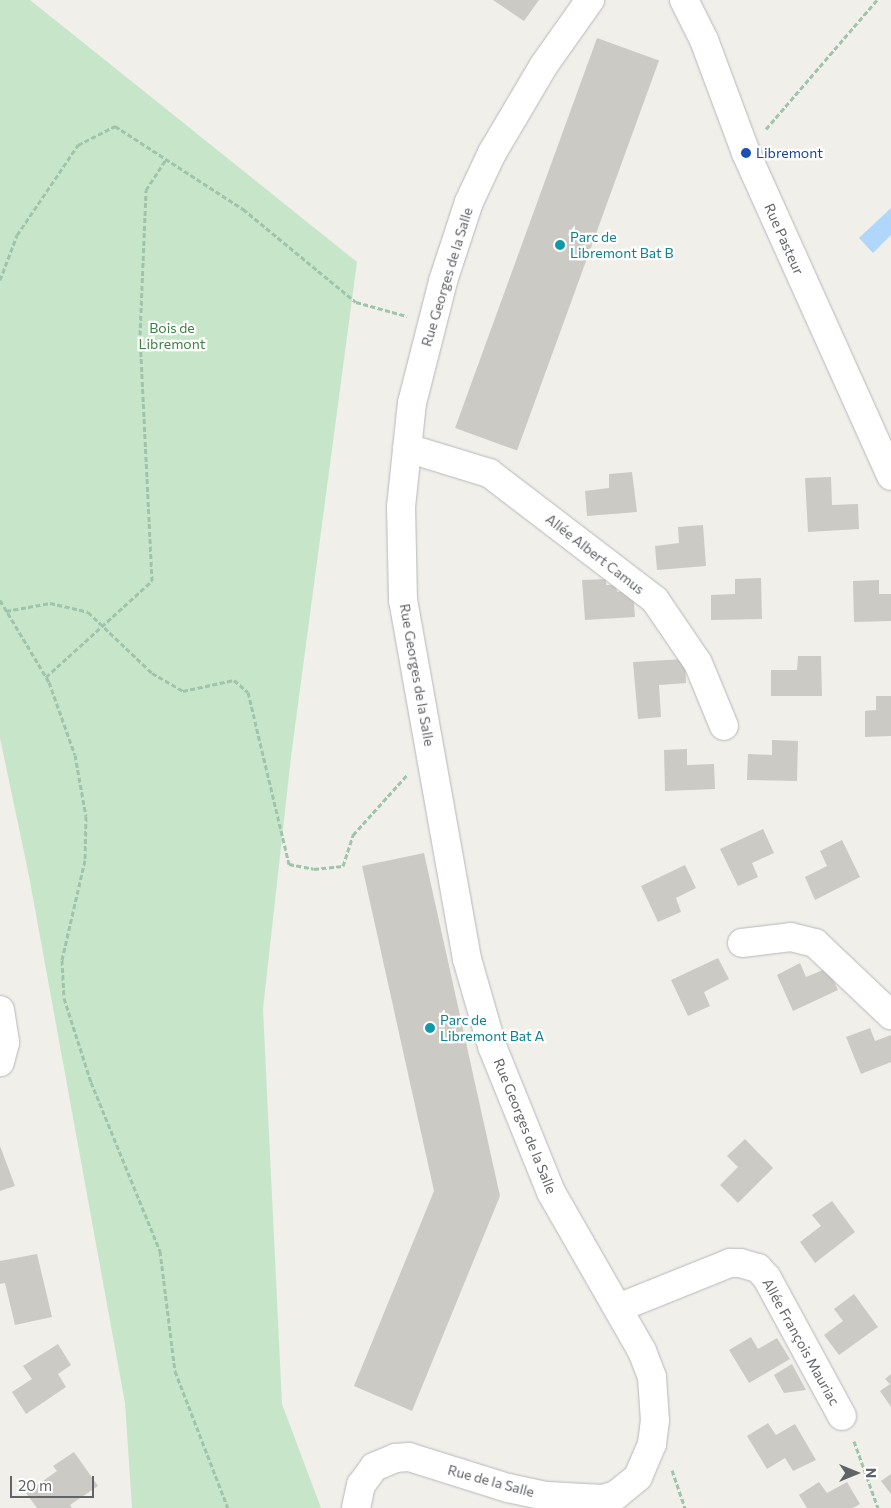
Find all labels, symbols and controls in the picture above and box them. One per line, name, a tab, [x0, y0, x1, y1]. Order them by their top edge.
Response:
place label: Libremont	[756, 145, 823, 161]
marker: Libremont	[740, 147, 752, 159]
street label: Rue Pasteur	[761, 201, 807, 277]
street label: Rue Georges de la Salle	[418, 205, 476, 349]
place label: Parc de Libremont Bat B	[570, 229, 673, 262]
marker: Parc de Libremont Bat B	[554, 239, 566, 251]
park label: Bois de Libremont	[139, 320, 205, 352]
street label: Allée Albert Camus	[542, 510, 648, 598]
street label: Rue Georges de la Salle	[396, 602, 438, 748]
place label: Parc de Libremont Bat A	[440, 1012, 544, 1044]
marker: Parc de Libremont Bat A	[424, 1022, 436, 1034]
street label: Rue Georges de la Salle	[490, 1056, 560, 1196]
street label: Allée François Mauriac	[759, 1276, 843, 1408]
north arrow	[831, 1448, 881, 1498]
street label: Rue de la Salle	[446, 1461, 536, 1501]
scale bar	[12, 1466, 96, 1498]
text: N	[863, 1468, 880, 1478]
text: 20 m	[18, 1476, 52, 1494]

